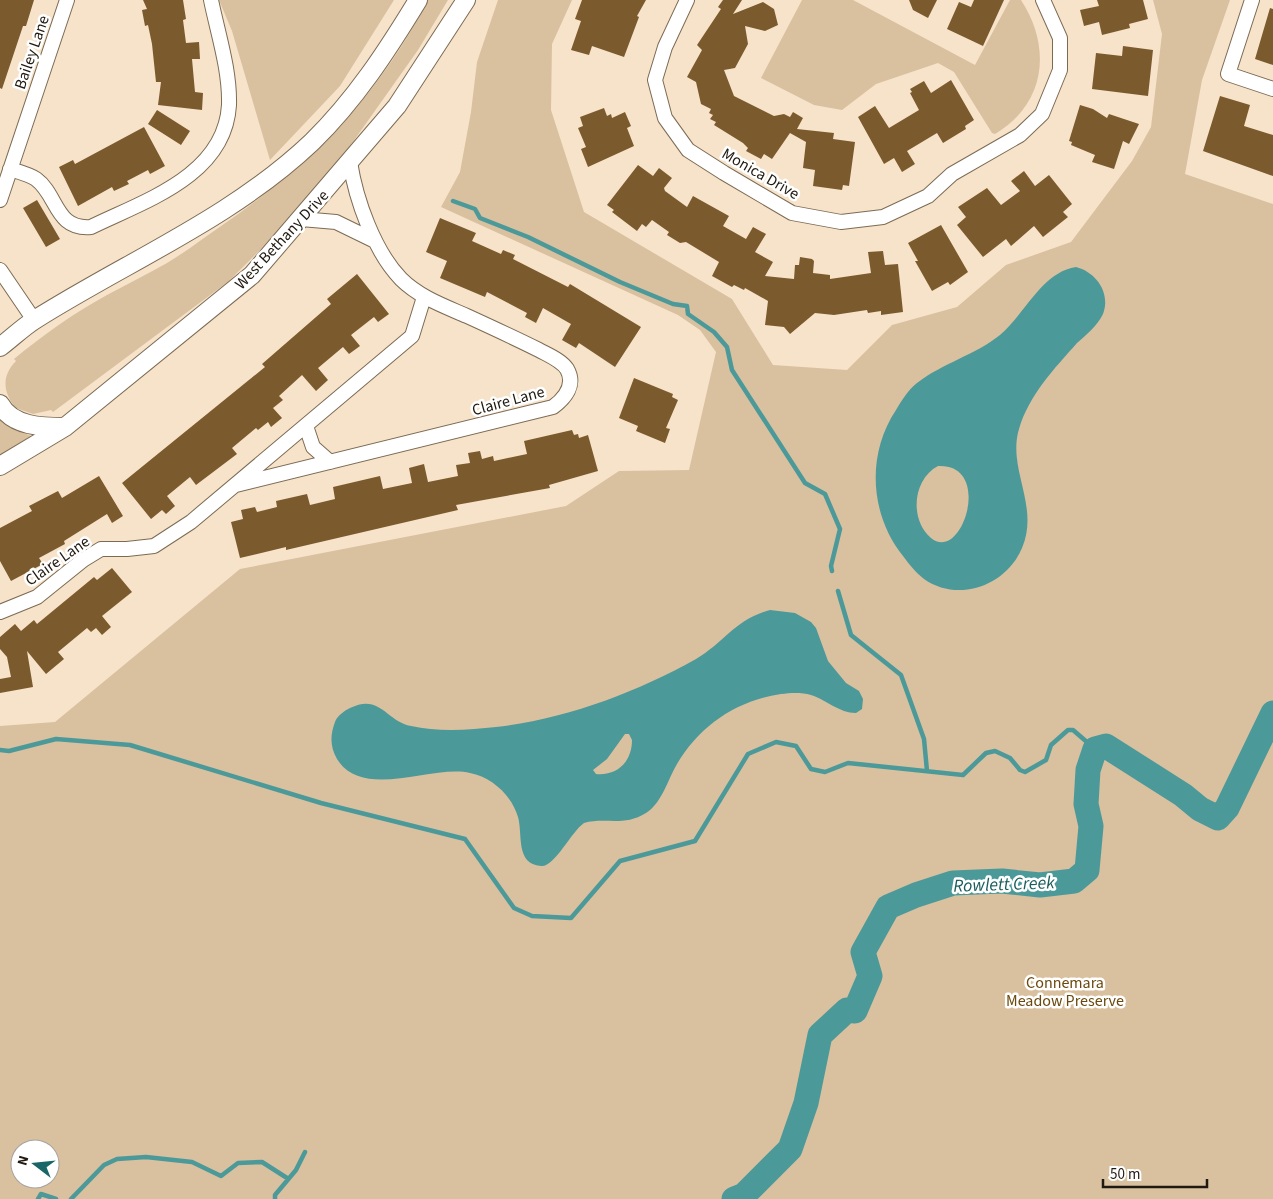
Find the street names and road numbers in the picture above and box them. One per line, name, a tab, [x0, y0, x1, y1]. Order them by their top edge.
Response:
street label: Bailey Lane	[9, 12, 55, 92]
street label: Monica Drive	[718, 143, 803, 205]
street label: West Bethany Drive	[230, 185, 334, 294]
street label: Claire Lane	[470, 381, 547, 421]
street label: Claire Lane	[21, 530, 94, 591]

